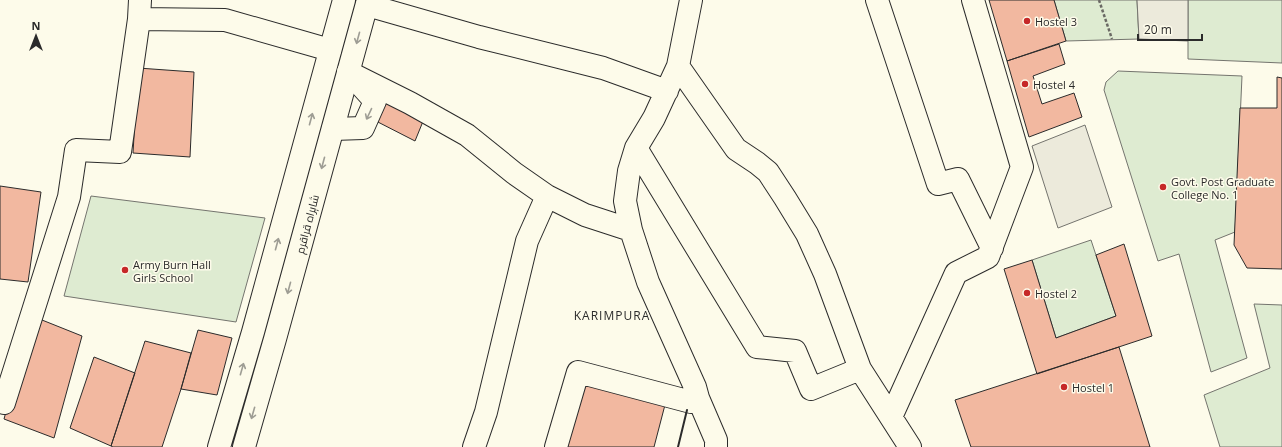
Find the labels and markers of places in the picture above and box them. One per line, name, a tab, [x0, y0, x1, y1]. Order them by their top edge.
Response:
place label: Hostel 3	[1035, 14, 1077, 29]
marker: Hostel 3	[1022, 16, 1032, 26]
place label: Hostel 4	[1033, 77, 1076, 92]
marker: Hostel 4	[1020, 79, 1030, 89]
place label: Govt. Post Graduate College No. 1	[1171, 174, 1274, 202]
marker: Govt. Post Graduate College No. 1	[1158, 182, 1168, 192]
place label: Army Burn Hall Girls School	[133, 257, 211, 285]
marker: Army Burn Hall Girls School	[120, 265, 130, 275]
place label: Hostel 2	[1035, 286, 1077, 301]
marker: Hostel 2	[1022, 288, 1032, 298]
place label: Hostel 1	[1072, 380, 1114, 395]
marker: Hostel 1	[1059, 382, 1069, 392]

